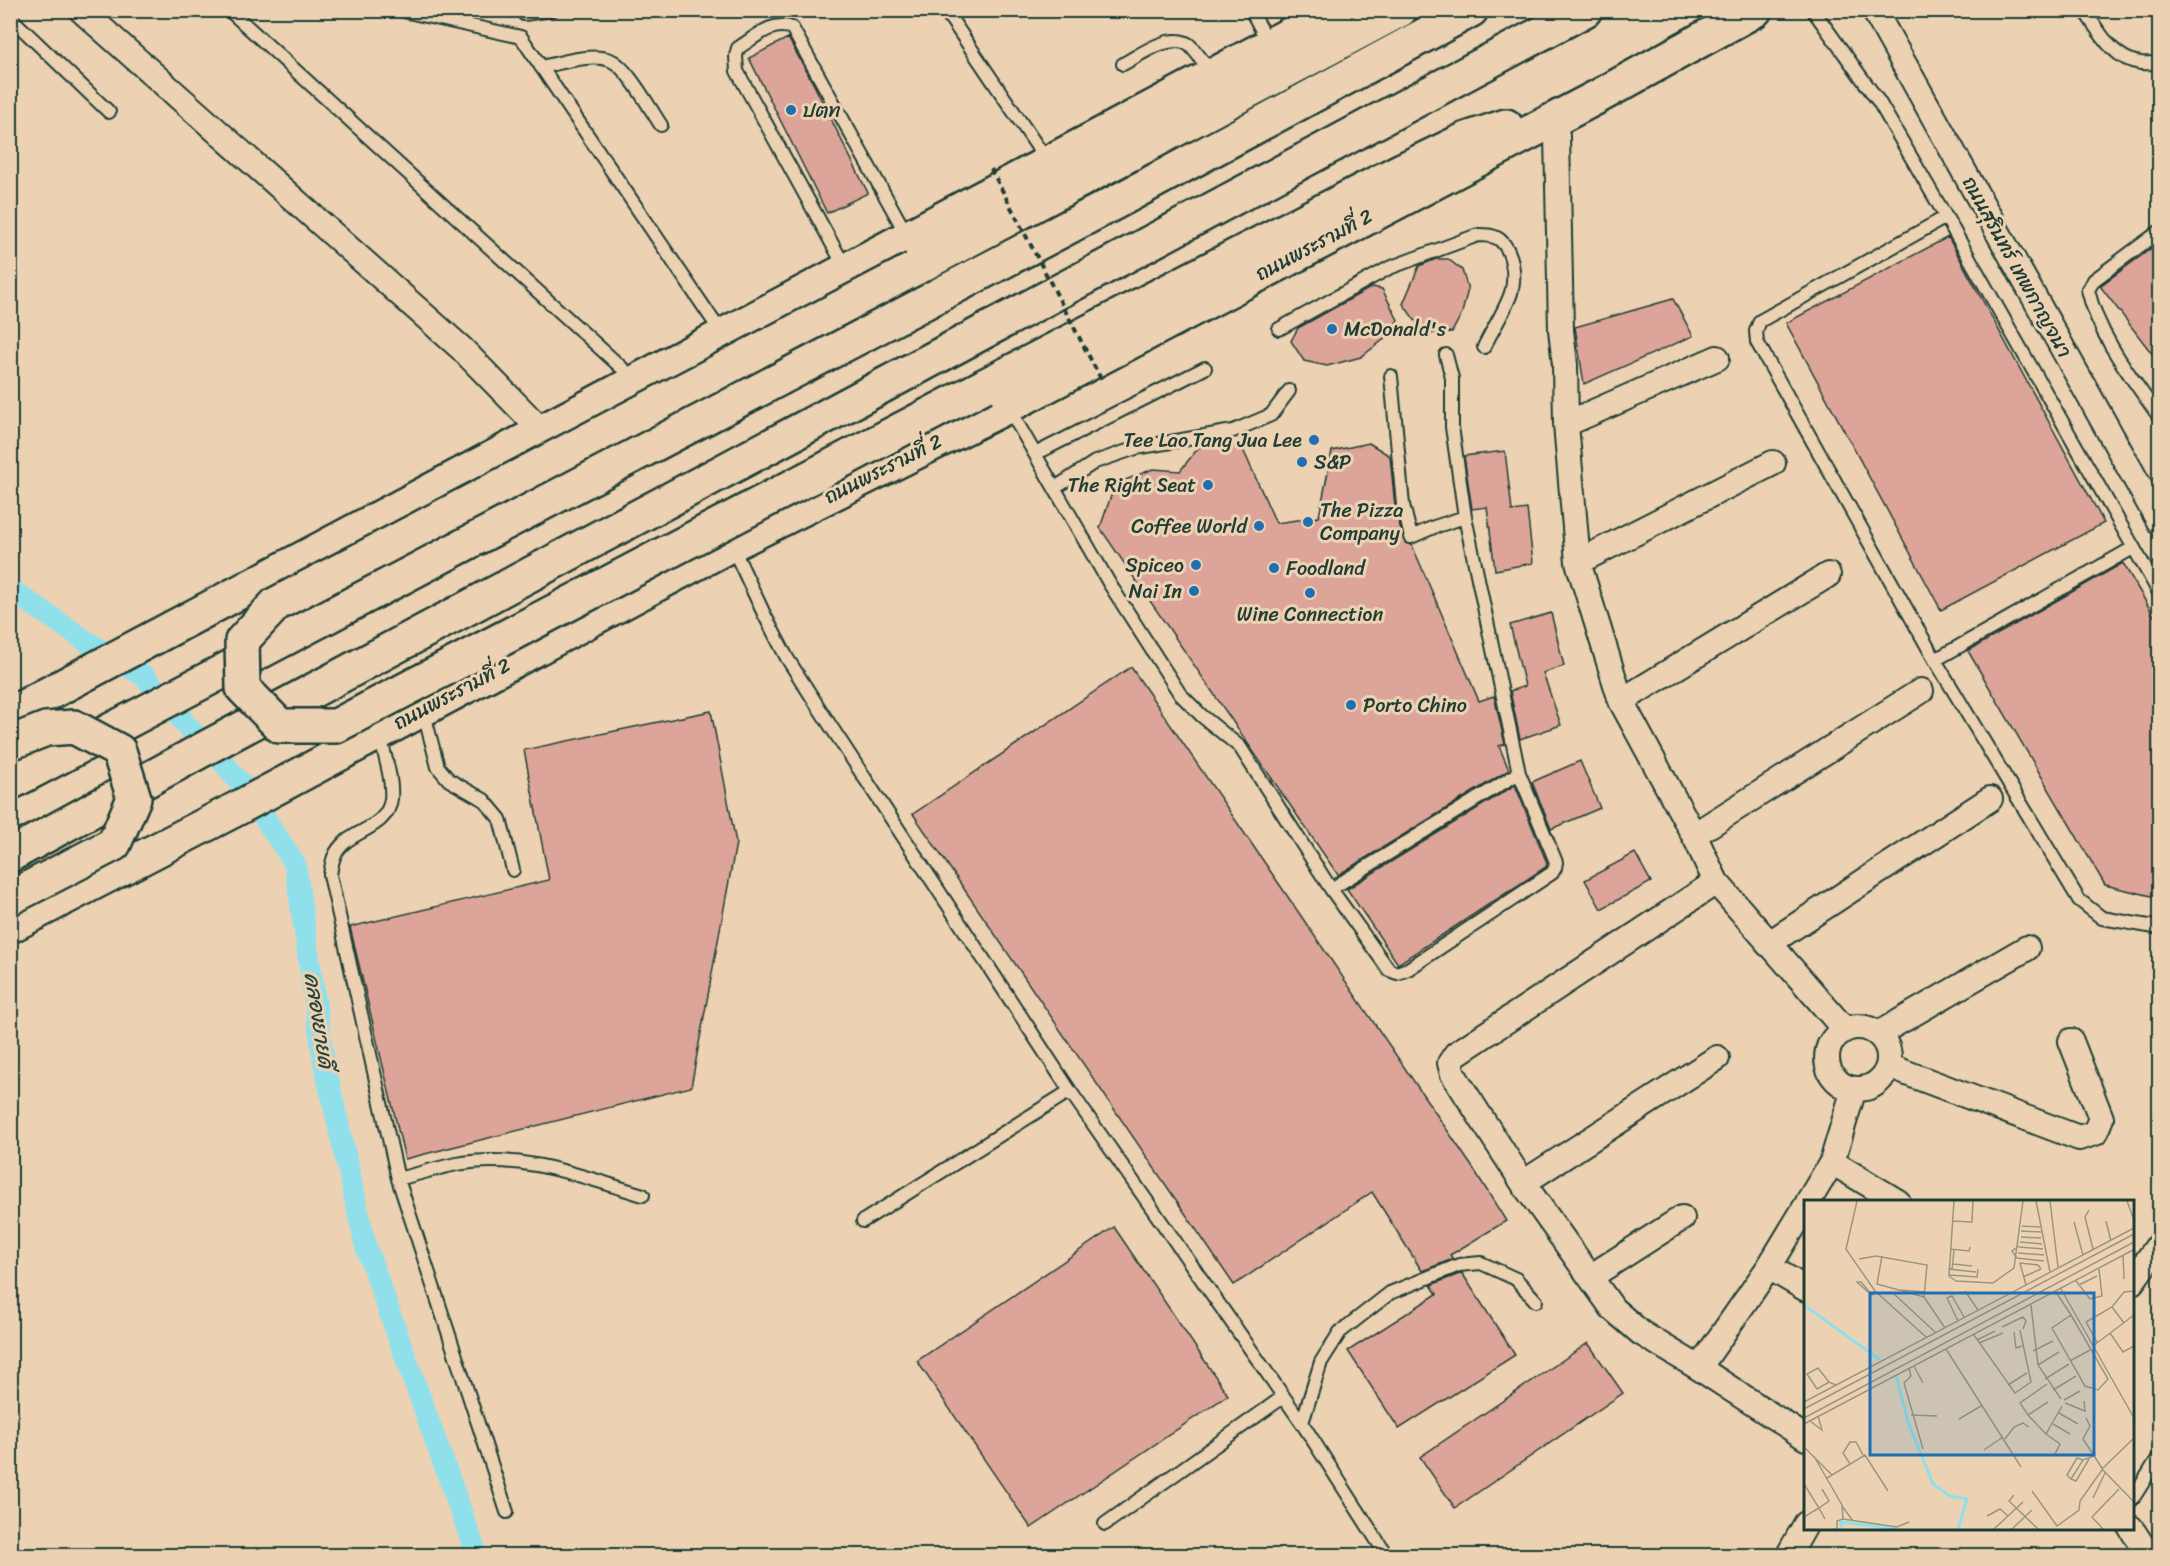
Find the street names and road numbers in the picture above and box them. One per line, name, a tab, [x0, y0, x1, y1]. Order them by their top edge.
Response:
street label: ถนนสุรินทร์ เทพกาญจนา	[1952, 169, 2082, 365]
street label: ถนนพระรามที่ 2	[1248, 198, 1380, 291]
street label: ถนนพระรามที่ 2	[817, 423, 949, 514]
street label: ถนนพระรามที่ 2	[386, 647, 518, 740]

